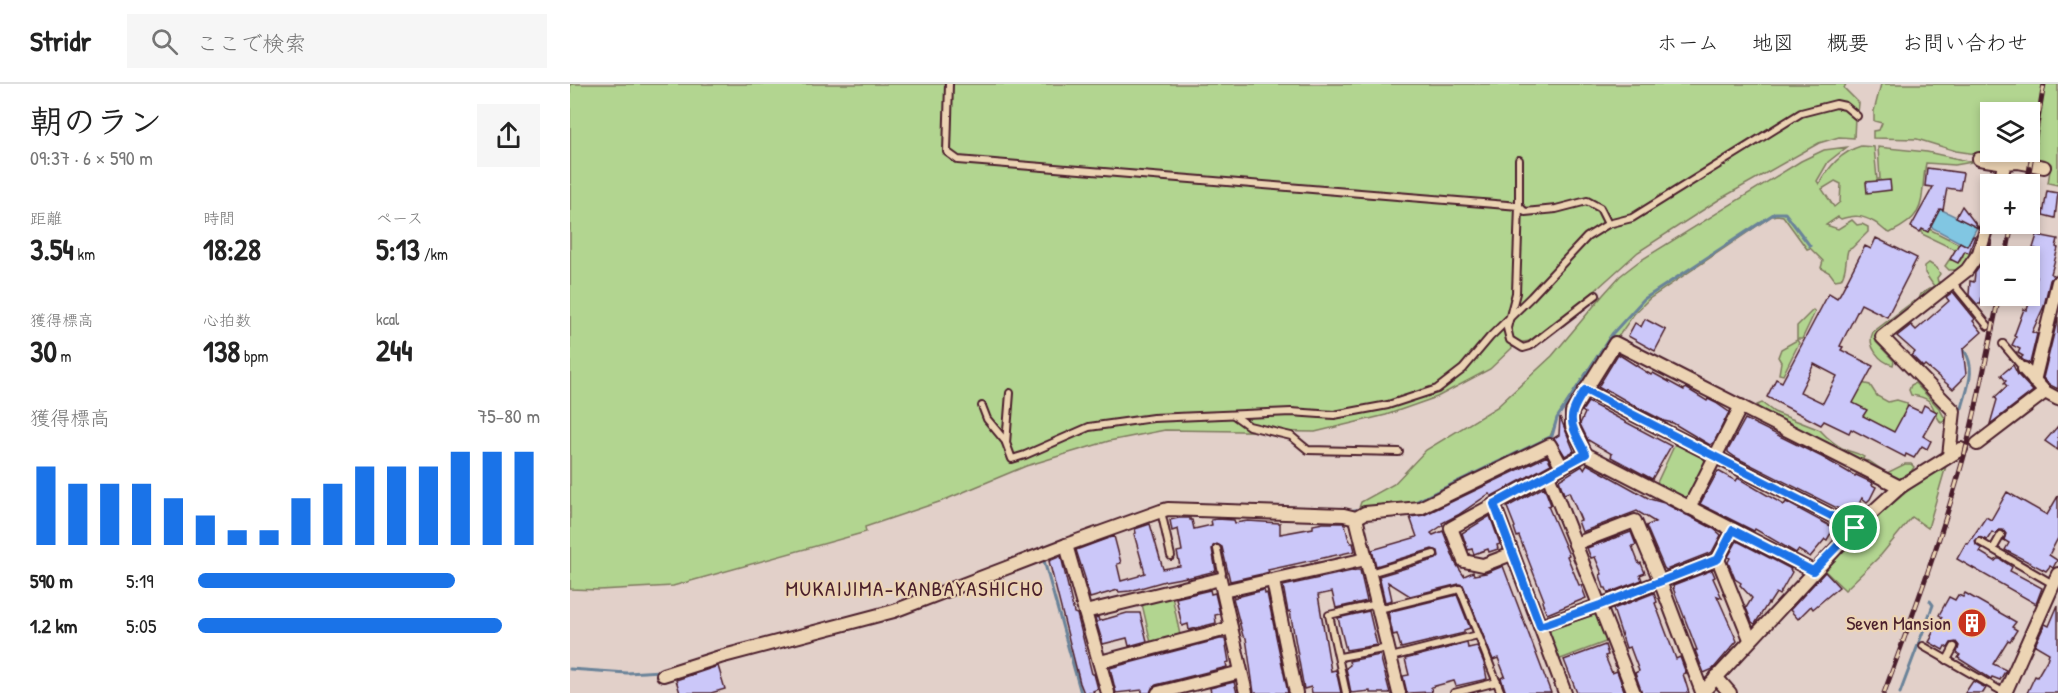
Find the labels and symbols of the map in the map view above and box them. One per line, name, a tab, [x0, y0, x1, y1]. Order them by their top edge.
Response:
pin	[1829, 502, 1880, 553]
district label: MUKAIJIMA-KANBAYASHICHO	[786, 574, 1044, 603]
building icon: Seven Mansion	[1956, 607, 1988, 639]
place label: Seven Mansion	[1846, 609, 1951, 636]

